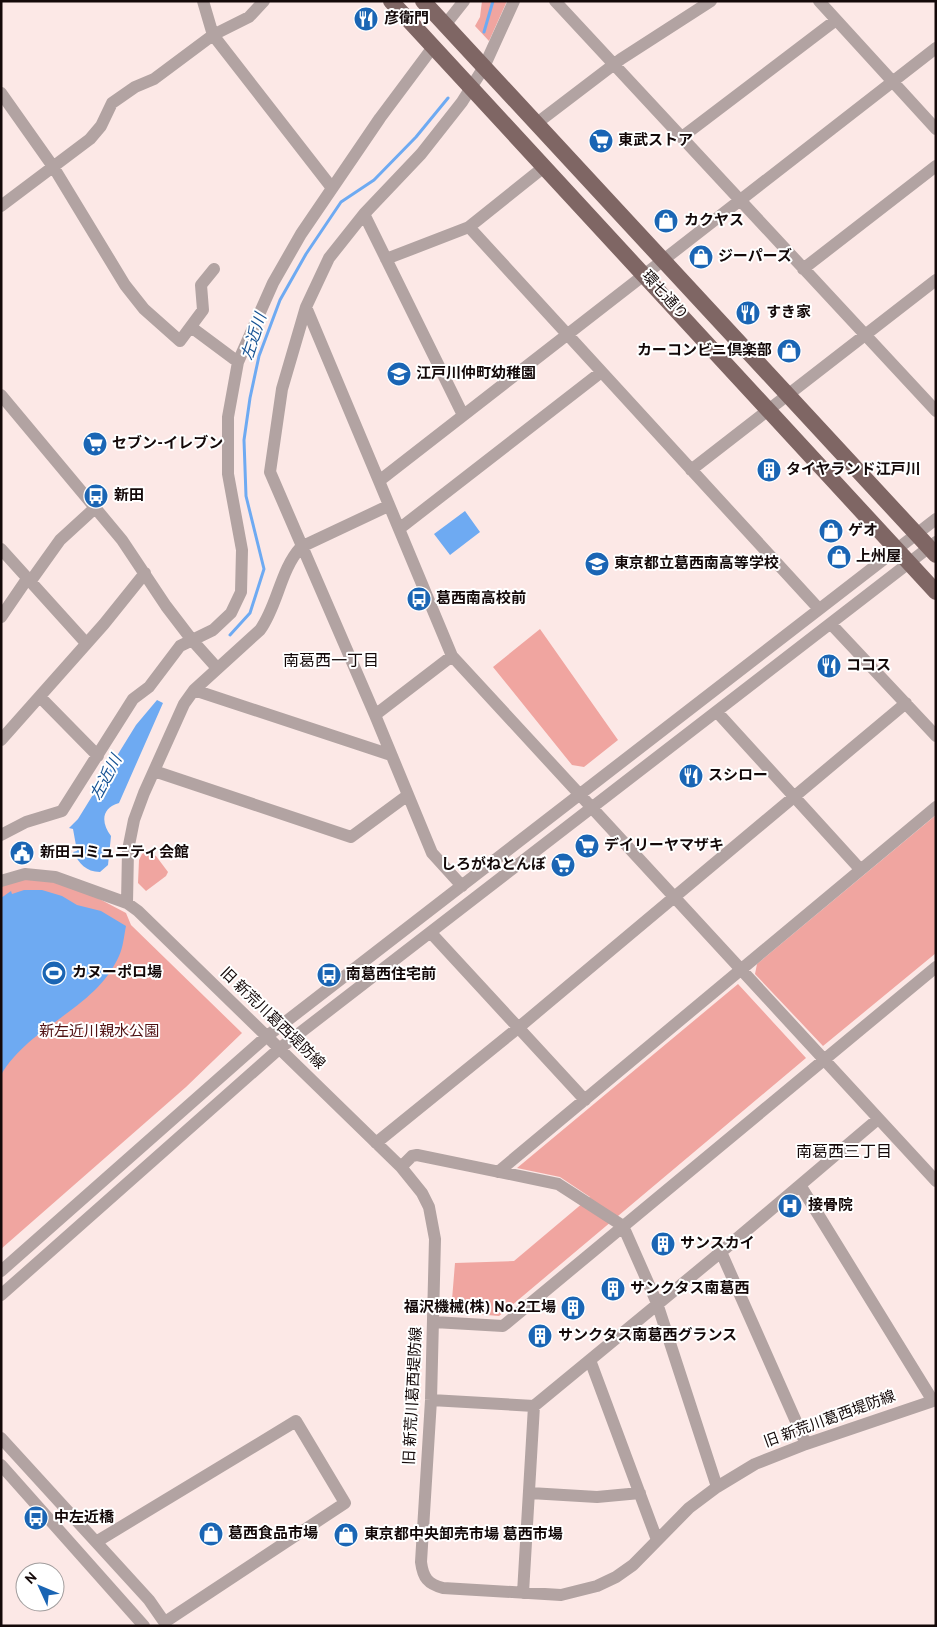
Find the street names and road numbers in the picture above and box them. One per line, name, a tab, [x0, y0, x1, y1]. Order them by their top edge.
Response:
street label: 環七通り	[637, 267, 691, 325]
street label: 旧 新荒川葛西堤防線	[216, 964, 328, 1074]
street label: 旧 新荒川葛西堤防線	[401, 1326, 427, 1466]
street label: 旧 新荒川葛西堤防線	[762, 1387, 898, 1453]

